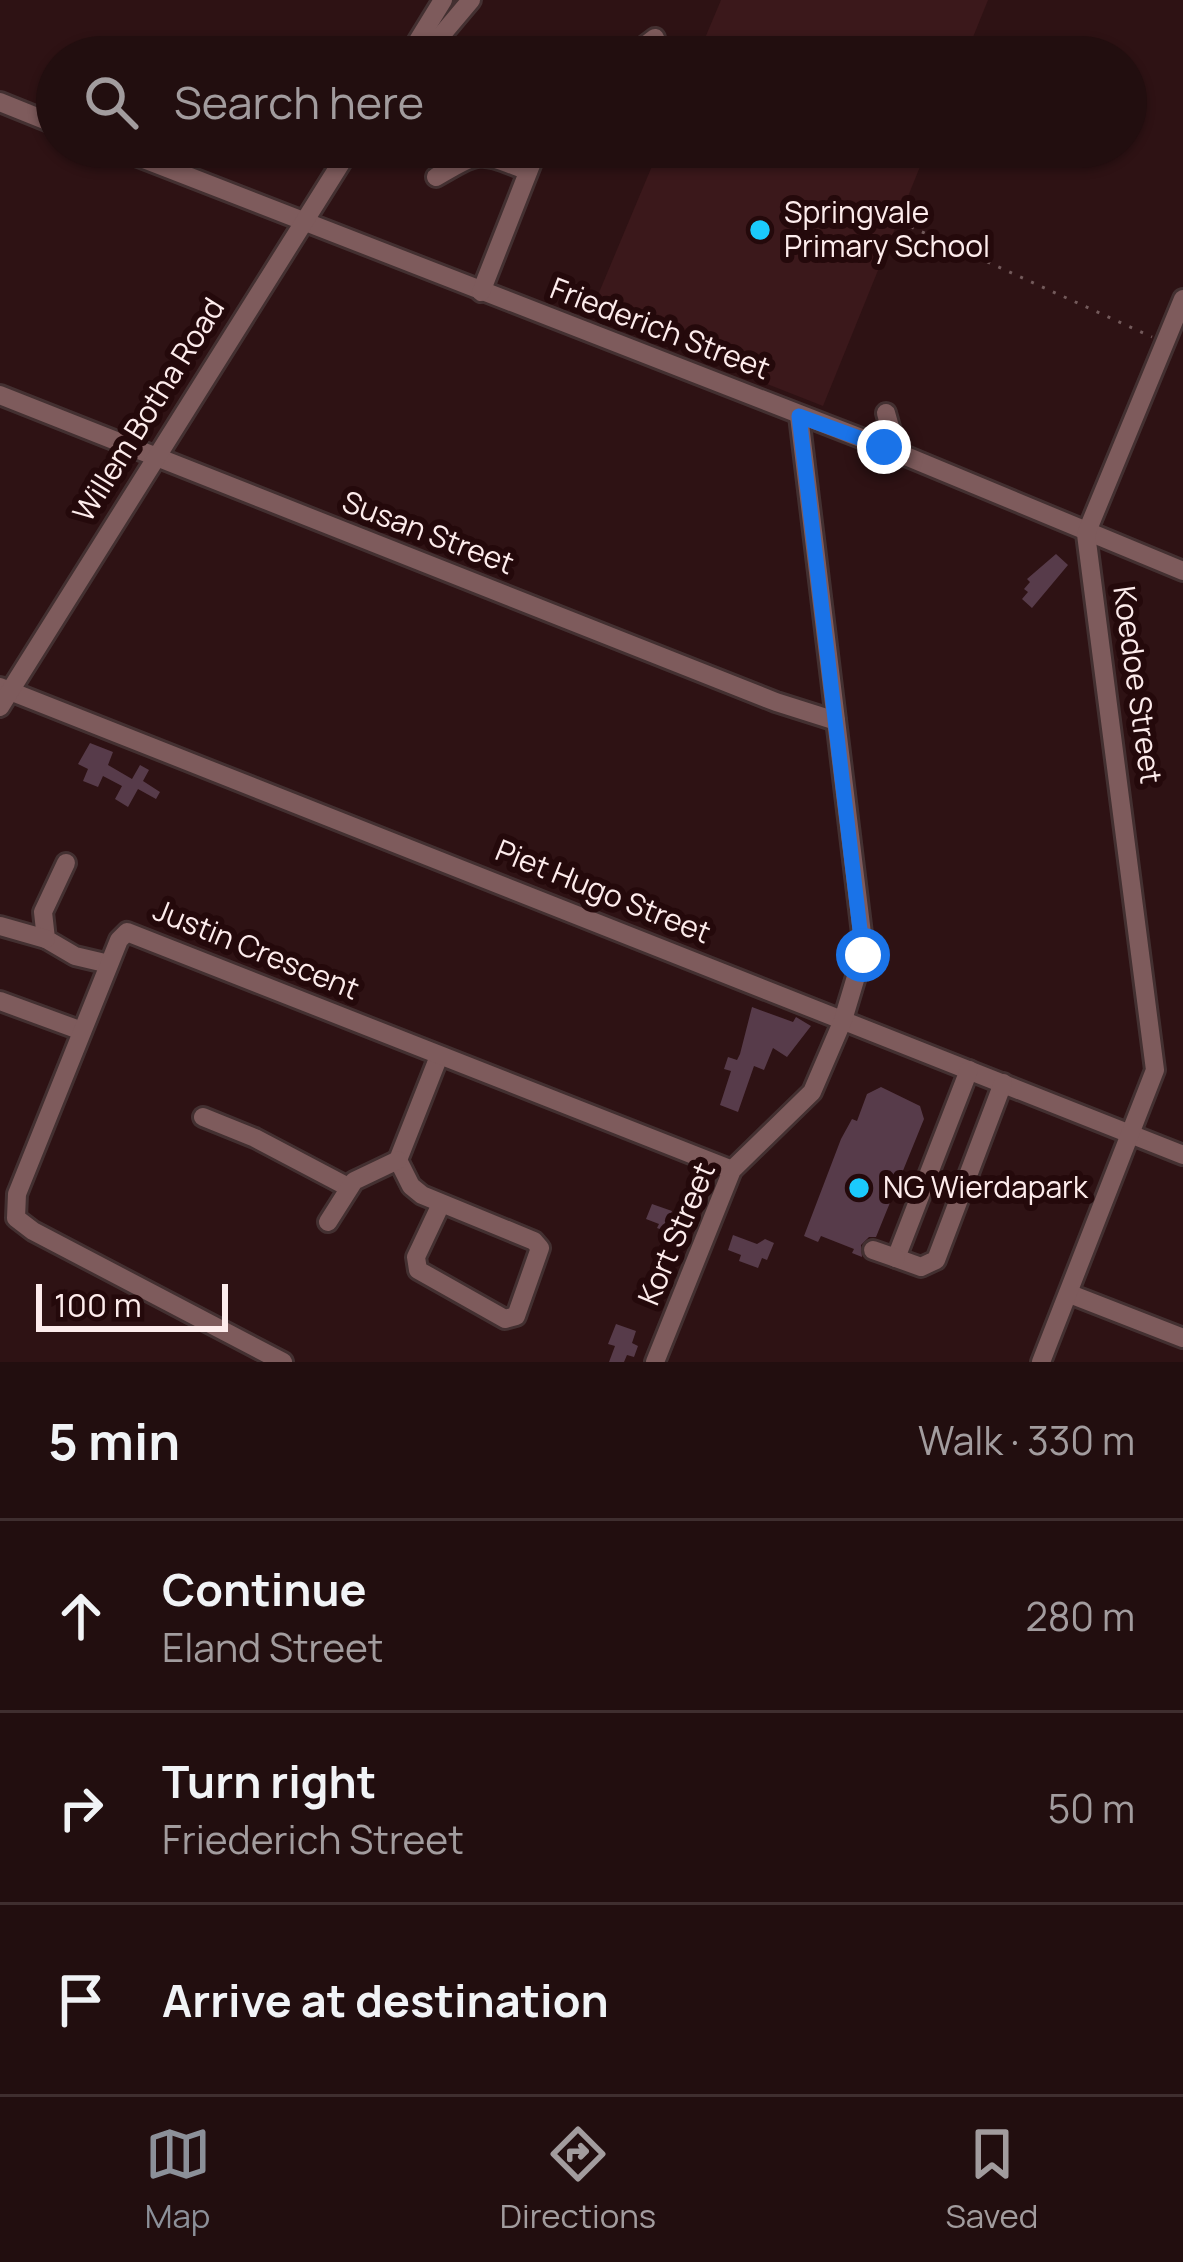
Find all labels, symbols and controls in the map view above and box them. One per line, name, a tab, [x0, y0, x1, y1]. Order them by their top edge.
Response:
search box	[36, 36, 1147, 168]
icon: search	[78, 69, 144, 135]
text: Search here	[174, 71, 424, 133]
place label: Springvale Primary School	[784, 191, 990, 266]
marker: Springvale Primary School	[747, 217, 773, 243]
street label: Friederich Street	[545, 267, 776, 388]
street label: Willem Botha Road	[62, 289, 233, 529]
route end	[857, 420, 911, 474]
street label: Susan Street	[337, 480, 520, 583]
street label: Koedoe Street	[1104, 583, 1173, 786]
street label: Piet Hugo Street	[490, 829, 717, 952]
street label: Justin Crescent	[148, 889, 366, 1009]
route start	[836, 928, 890, 982]
street label: Kort Street	[627, 1156, 724, 1311]
place label: NG Wierdapark	[883, 1166, 1089, 1207]
marker: NG Wierdapark	[846, 1175, 872, 1201]
scale bar	[36, 1278, 228, 1331]
text: 100 m	[54, 1282, 142, 1327]
text: 5 min	[48, 1406, 180, 1475]
text: Walk · 330 m	[918, 1413, 1135, 1467]
text: Continue	[162, 1558, 367, 1620]
icon: ahead	[48, 1583, 114, 1649]
text: 280 m	[1025, 1589, 1135, 1643]
text: Eland Street	[162, 1620, 384, 1674]
text: Turn right	[162, 1750, 376, 1812]
icon: right	[48, 1775, 114, 1841]
text: 50 m	[1048, 1781, 1135, 1835]
text: Friederich Street	[162, 1812, 464, 1866]
icon: arrive	[48, 1967, 114, 2033]
text: Arrive at destination	[162, 1969, 609, 2031]
tab: Map	[145, 2121, 211, 2238]
tab: Directions	[500, 2121, 656, 2238]
tab: Saved	[945, 2121, 1038, 2238]

